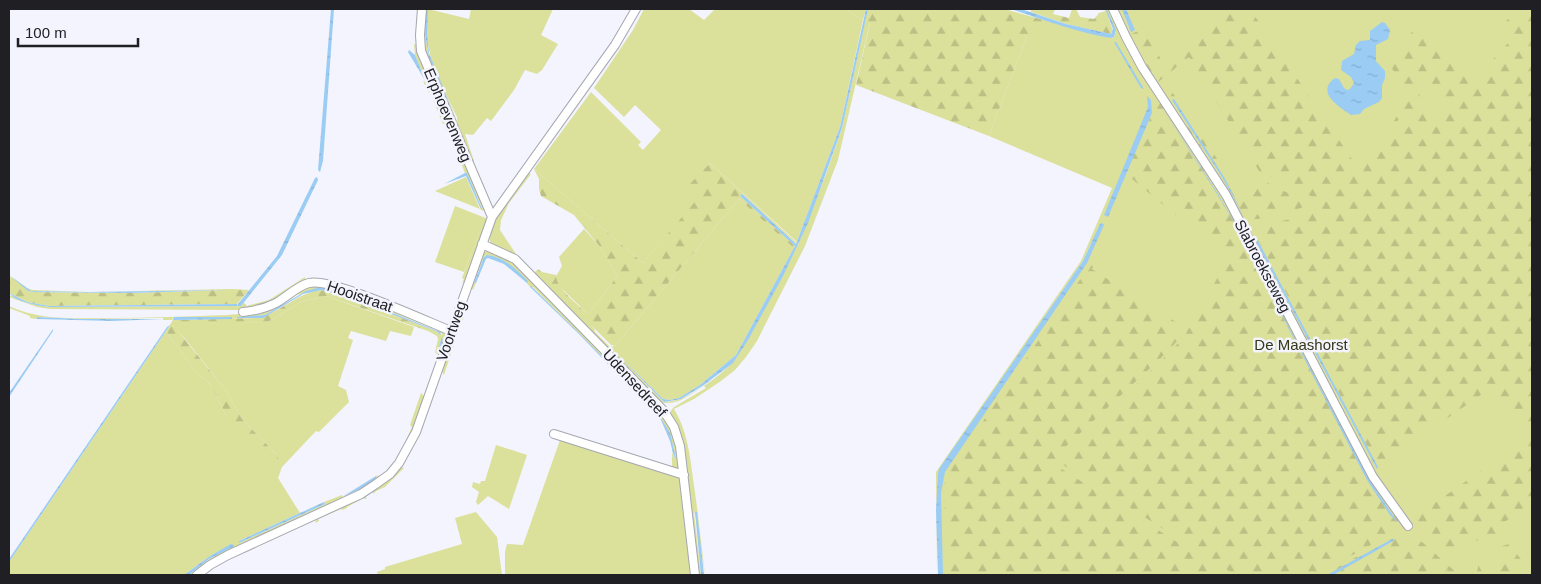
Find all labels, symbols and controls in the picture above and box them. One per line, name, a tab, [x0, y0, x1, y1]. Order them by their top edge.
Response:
scale bar	[18, 15, 138, 47]
text: 100 m	[25, 24, 67, 41]
street label: Erphoevenweg	[421, 66, 475, 164]
street label: Slabroekseweg	[1231, 217, 1295, 315]
street label: Hooistraat	[325, 277, 396, 315]
street label: Voortweg	[433, 299, 469, 363]
park label: De Maashorst	[1254, 336, 1349, 353]
street label: Udensedreef	[599, 346, 671, 421]

